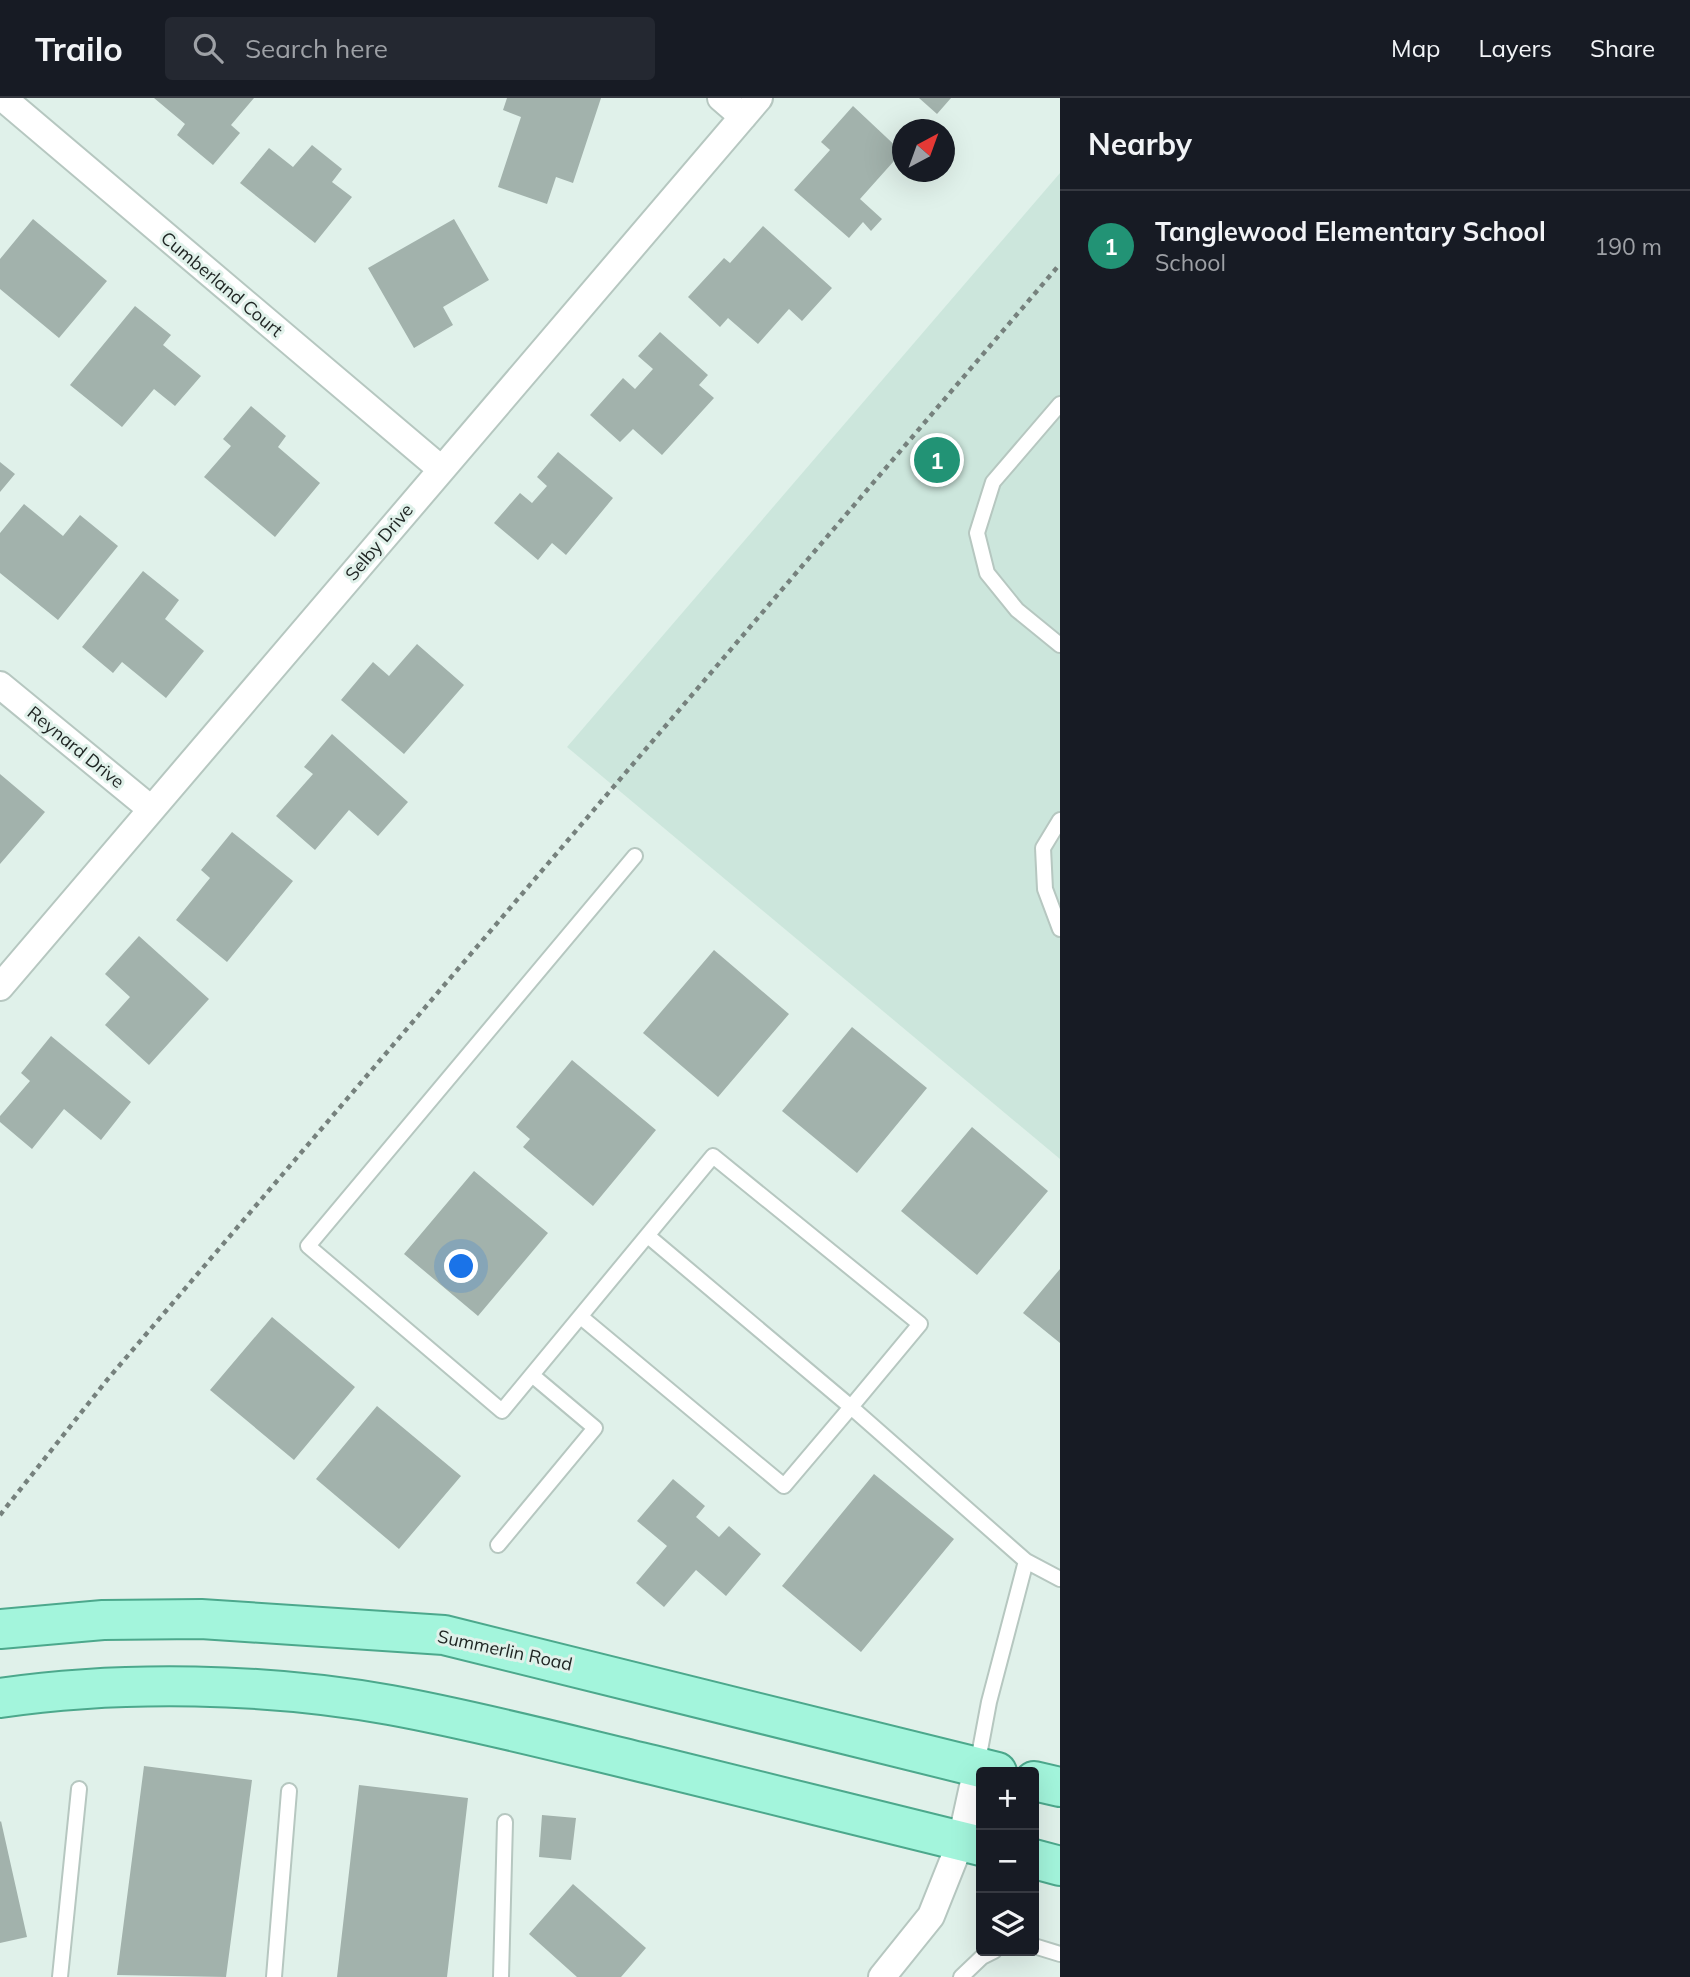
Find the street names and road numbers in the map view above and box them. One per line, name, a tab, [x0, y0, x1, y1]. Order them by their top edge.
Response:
street label: Cumberland Court	[156, 226, 288, 342]
street label: Selby Drive	[340, 499, 418, 585]
street label: Reynard Drive	[23, 701, 129, 793]
street label: Summerlin Road	[435, 1624, 575, 1676]

